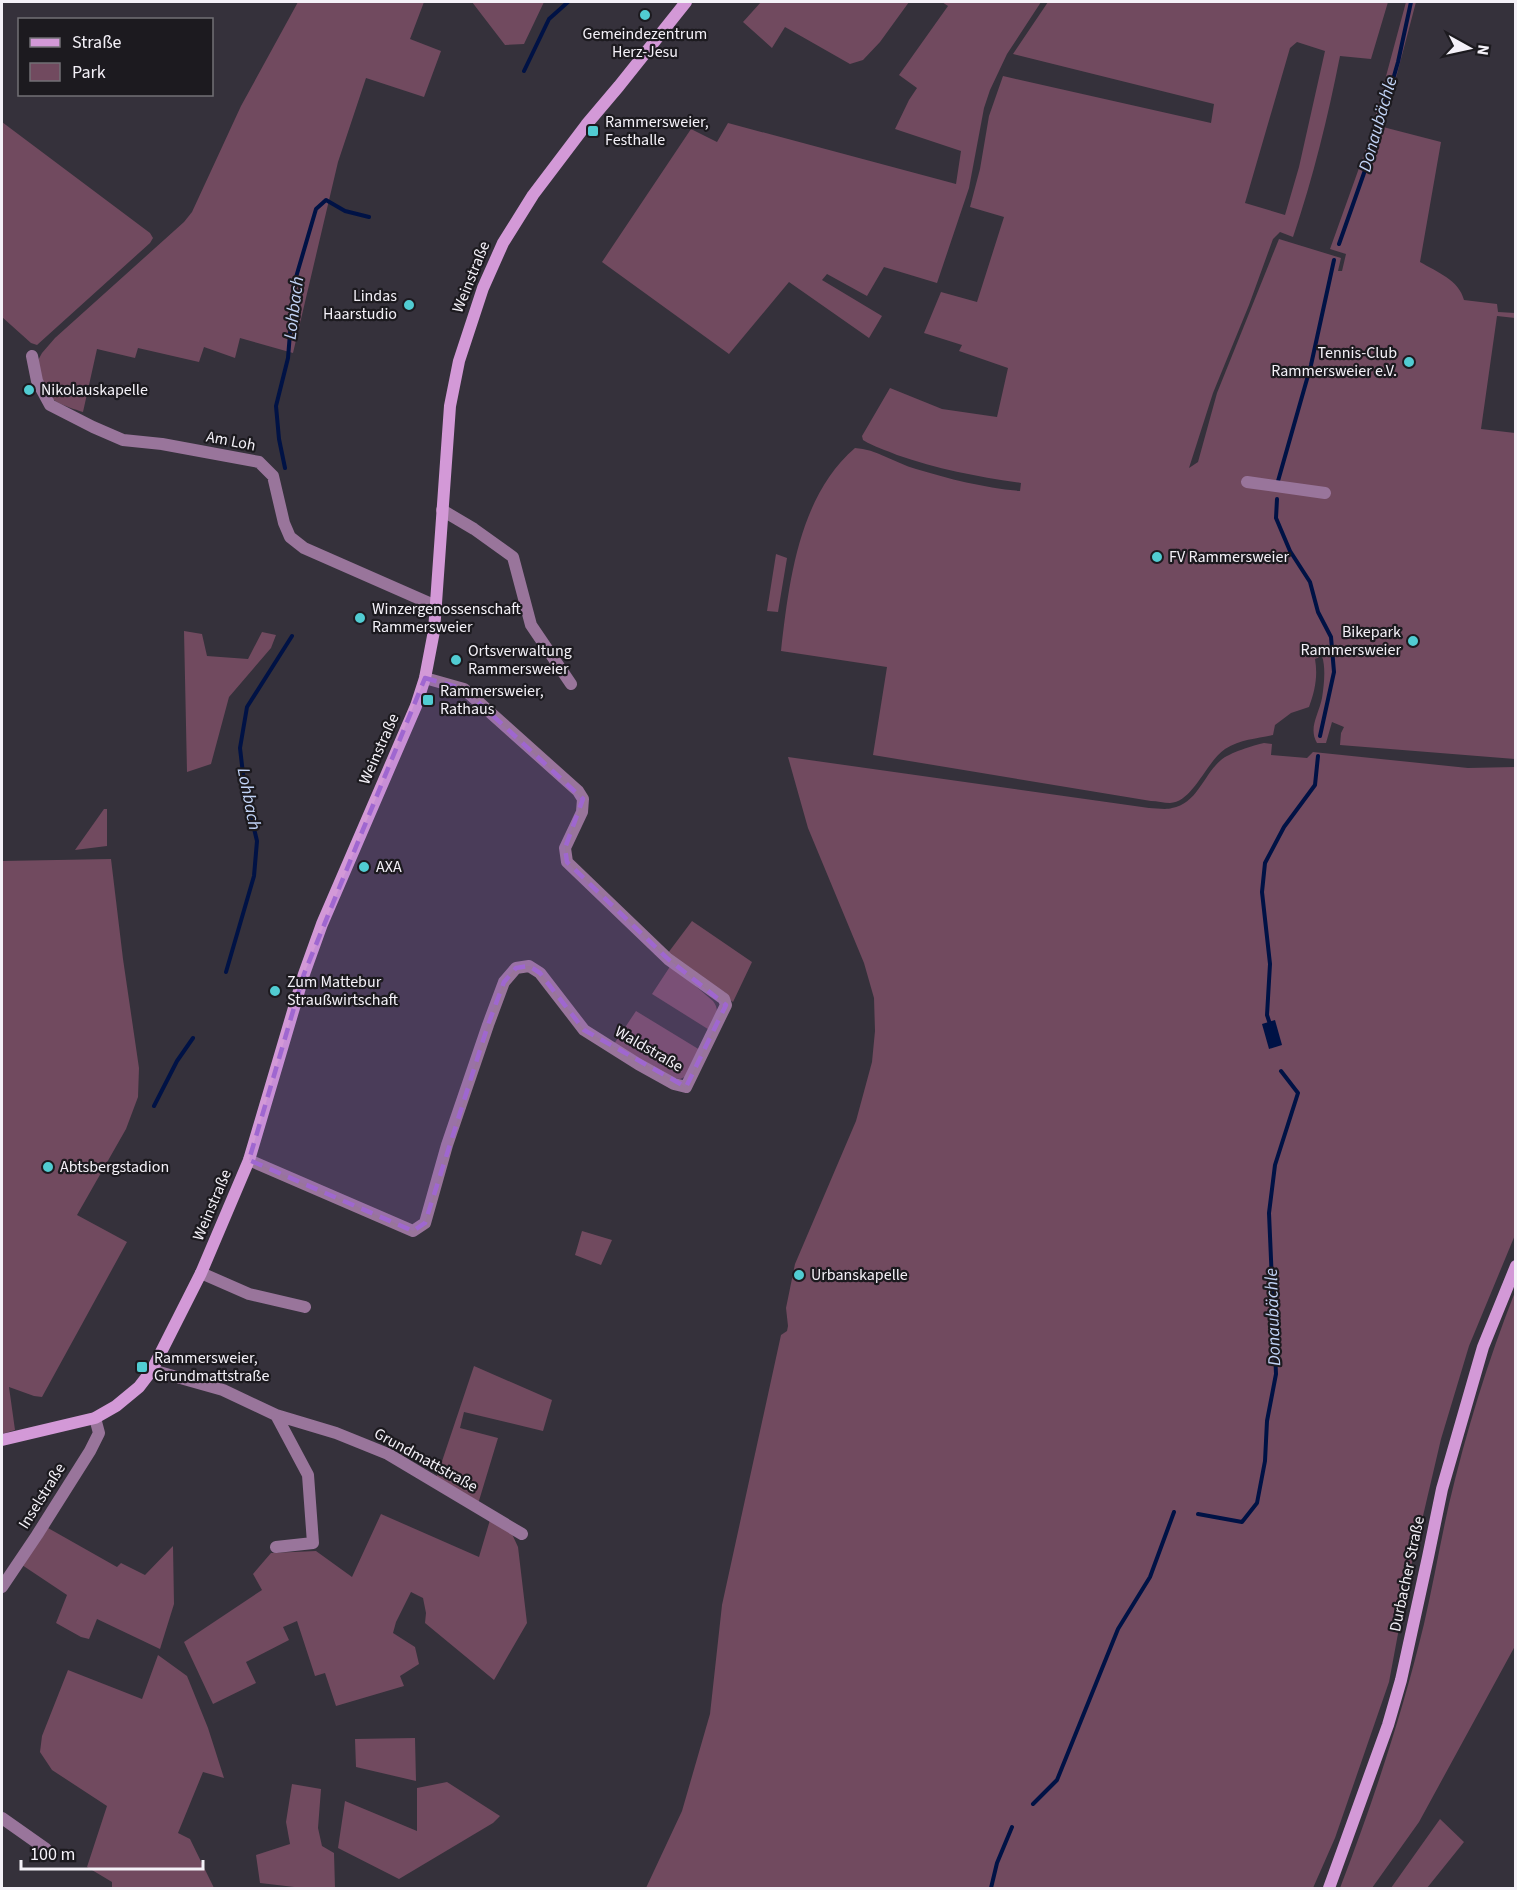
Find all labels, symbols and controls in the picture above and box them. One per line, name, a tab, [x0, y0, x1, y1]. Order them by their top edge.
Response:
marker: Gemeindezentrum Herz-Jesu	[638, 8, 652, 22]
legend	[18, 18, 213, 96]
north arrow	[1439, 18, 1499, 78]
place label: Gemeindezentrum Herz-Jesu	[583, 23, 707, 63]
text: Straße	[72, 30, 122, 55]
text: N	[1471, 43, 1494, 57]
text: Park	[72, 60, 106, 85]
water label: Donaubächle	[1352, 73, 1404, 175]
place label: Rammersweier, Festhalle	[605, 111, 709, 151]
marker: Rammersweier, Festhalle	[586, 124, 600, 138]
street label: Weinstraße	[447, 238, 495, 316]
water label: Lohbach	[278, 275, 310, 341]
place label: Lindas Haarstudio	[323, 285, 397, 325]
marker: Lindas Haarstudio	[402, 298, 416, 312]
place label: Tennis-Club Rammersweier e.V.	[1271, 342, 1397, 382]
marker: Tennis-Club Rammersweier e.V.	[1402, 355, 1416, 369]
place label: Nikolauskapelle	[41, 379, 148, 401]
marker: Nikolauskapelle	[22, 383, 36, 397]
street label: Am Loh	[204, 425, 258, 457]
place label: FV Rammersweier	[1169, 546, 1289, 568]
marker: FV Rammersweier	[1150, 550, 1164, 564]
place label: Winzergenossenschaft Rammersweier	[372, 598, 521, 638]
marker: Winzergenossenschaft Rammersweier	[353, 611, 367, 625]
place label: Bikepark Rammersweier	[1300, 621, 1401, 661]
marker: Bikepark Rammersweier	[1406, 634, 1420, 648]
place label: Ortsverwaltung Rammersweier	[468, 640, 572, 680]
marker: Ortsverwaltung Rammersweier	[449, 653, 463, 667]
place label: Rammersweier, Rathaus	[440, 680, 544, 720]
marker: Rammersweier, Rathaus	[421, 693, 435, 707]
street label: Weinstraße	[354, 710, 404, 788]
water label: Lohbach	[231, 766, 267, 832]
place label: AXA	[376, 856, 402, 878]
marker: AXA	[357, 860, 371, 874]
place label: Zum Mattebur Straußwirtschaft	[287, 971, 399, 1011]
marker: Zum Mattebur Straußwirtschaft	[268, 984, 282, 998]
street label: Waldstraße	[611, 1021, 687, 1077]
place label: Abtsbergstadion	[60, 1156, 169, 1178]
marker: Abtsbergstadion	[41, 1160, 55, 1174]
street label: Weinstraße	[187, 1166, 237, 1244]
place label: Urbanskapelle	[811, 1264, 908, 1286]
water label: Donaubächle	[1259, 1267, 1287, 1366]
marker: Urbanskapelle	[792, 1268, 806, 1282]
place label: Rammersweier, Grundmattstraße	[154, 1347, 269, 1387]
marker: Rammersweier, Grundmattstraße	[135, 1360, 149, 1374]
street label: Grundmattstraße	[370, 1422, 482, 1498]
street label: Inselstraße	[13, 1459, 71, 1533]
street label: Durbacher Straße	[1384, 1514, 1430, 1634]
scale bar	[21, 1833, 202, 1871]
text: 100 m	[30, 1842, 75, 1867]

